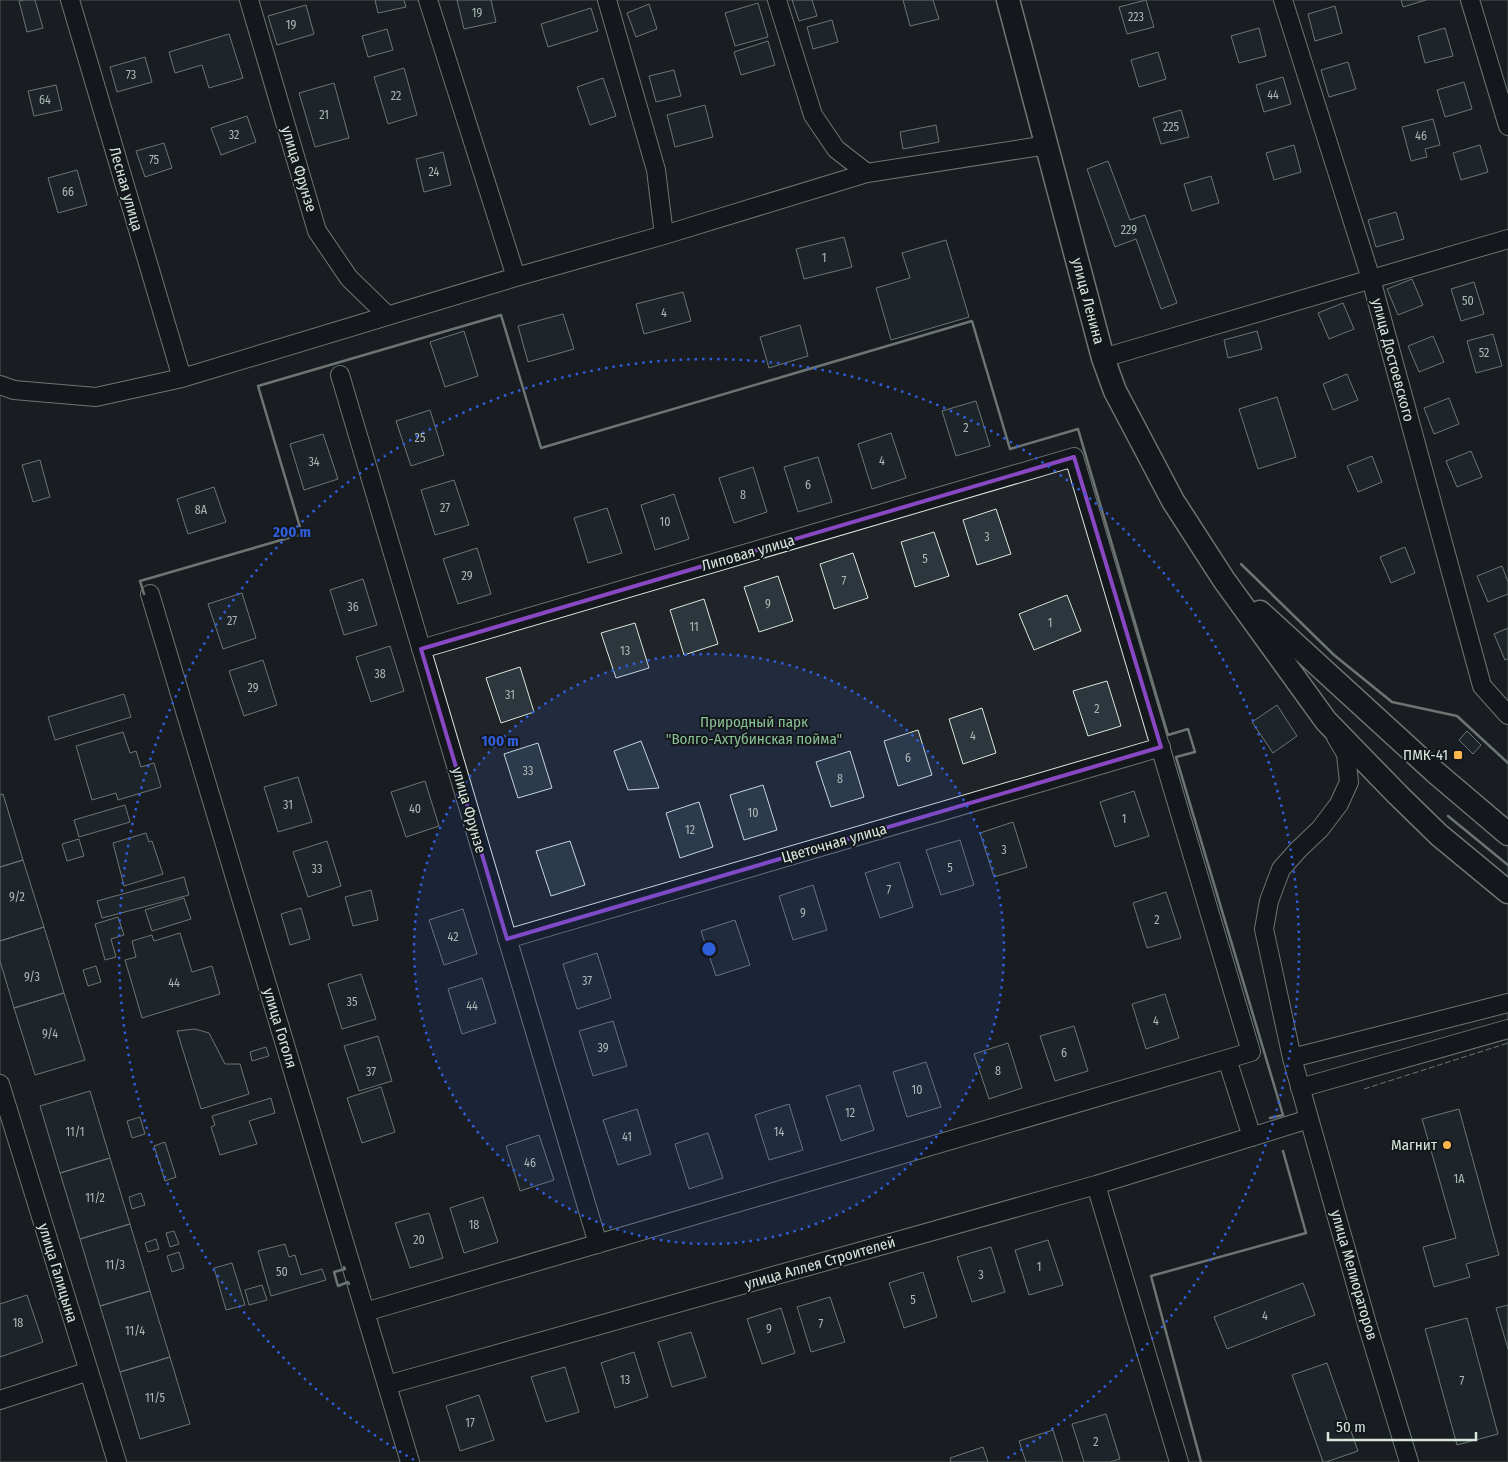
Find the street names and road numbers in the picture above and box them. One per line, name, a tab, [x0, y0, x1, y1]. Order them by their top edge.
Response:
street label: улица Фрунзе	[277, 124, 321, 214]
street label: Лесная улица	[105, 145, 147, 233]
street label: улица Ленина	[1068, 256, 1108, 346]
street label: улица Достоевского	[1368, 296, 1418, 424]
street label: Липовая улица	[699, 531, 797, 575]
street label: улица Фрунзе	[448, 765, 490, 855]
street label: Цветочная улица	[779, 819, 889, 867]
street label: улица Гоголя	[259, 986, 301, 1070]
street label: улица Мелиораторов	[1327, 1208, 1381, 1342]
street label: улица Галицына	[34, 1221, 82, 1325]
street label: улица Аллея Строителей	[743, 1233, 897, 1293]

